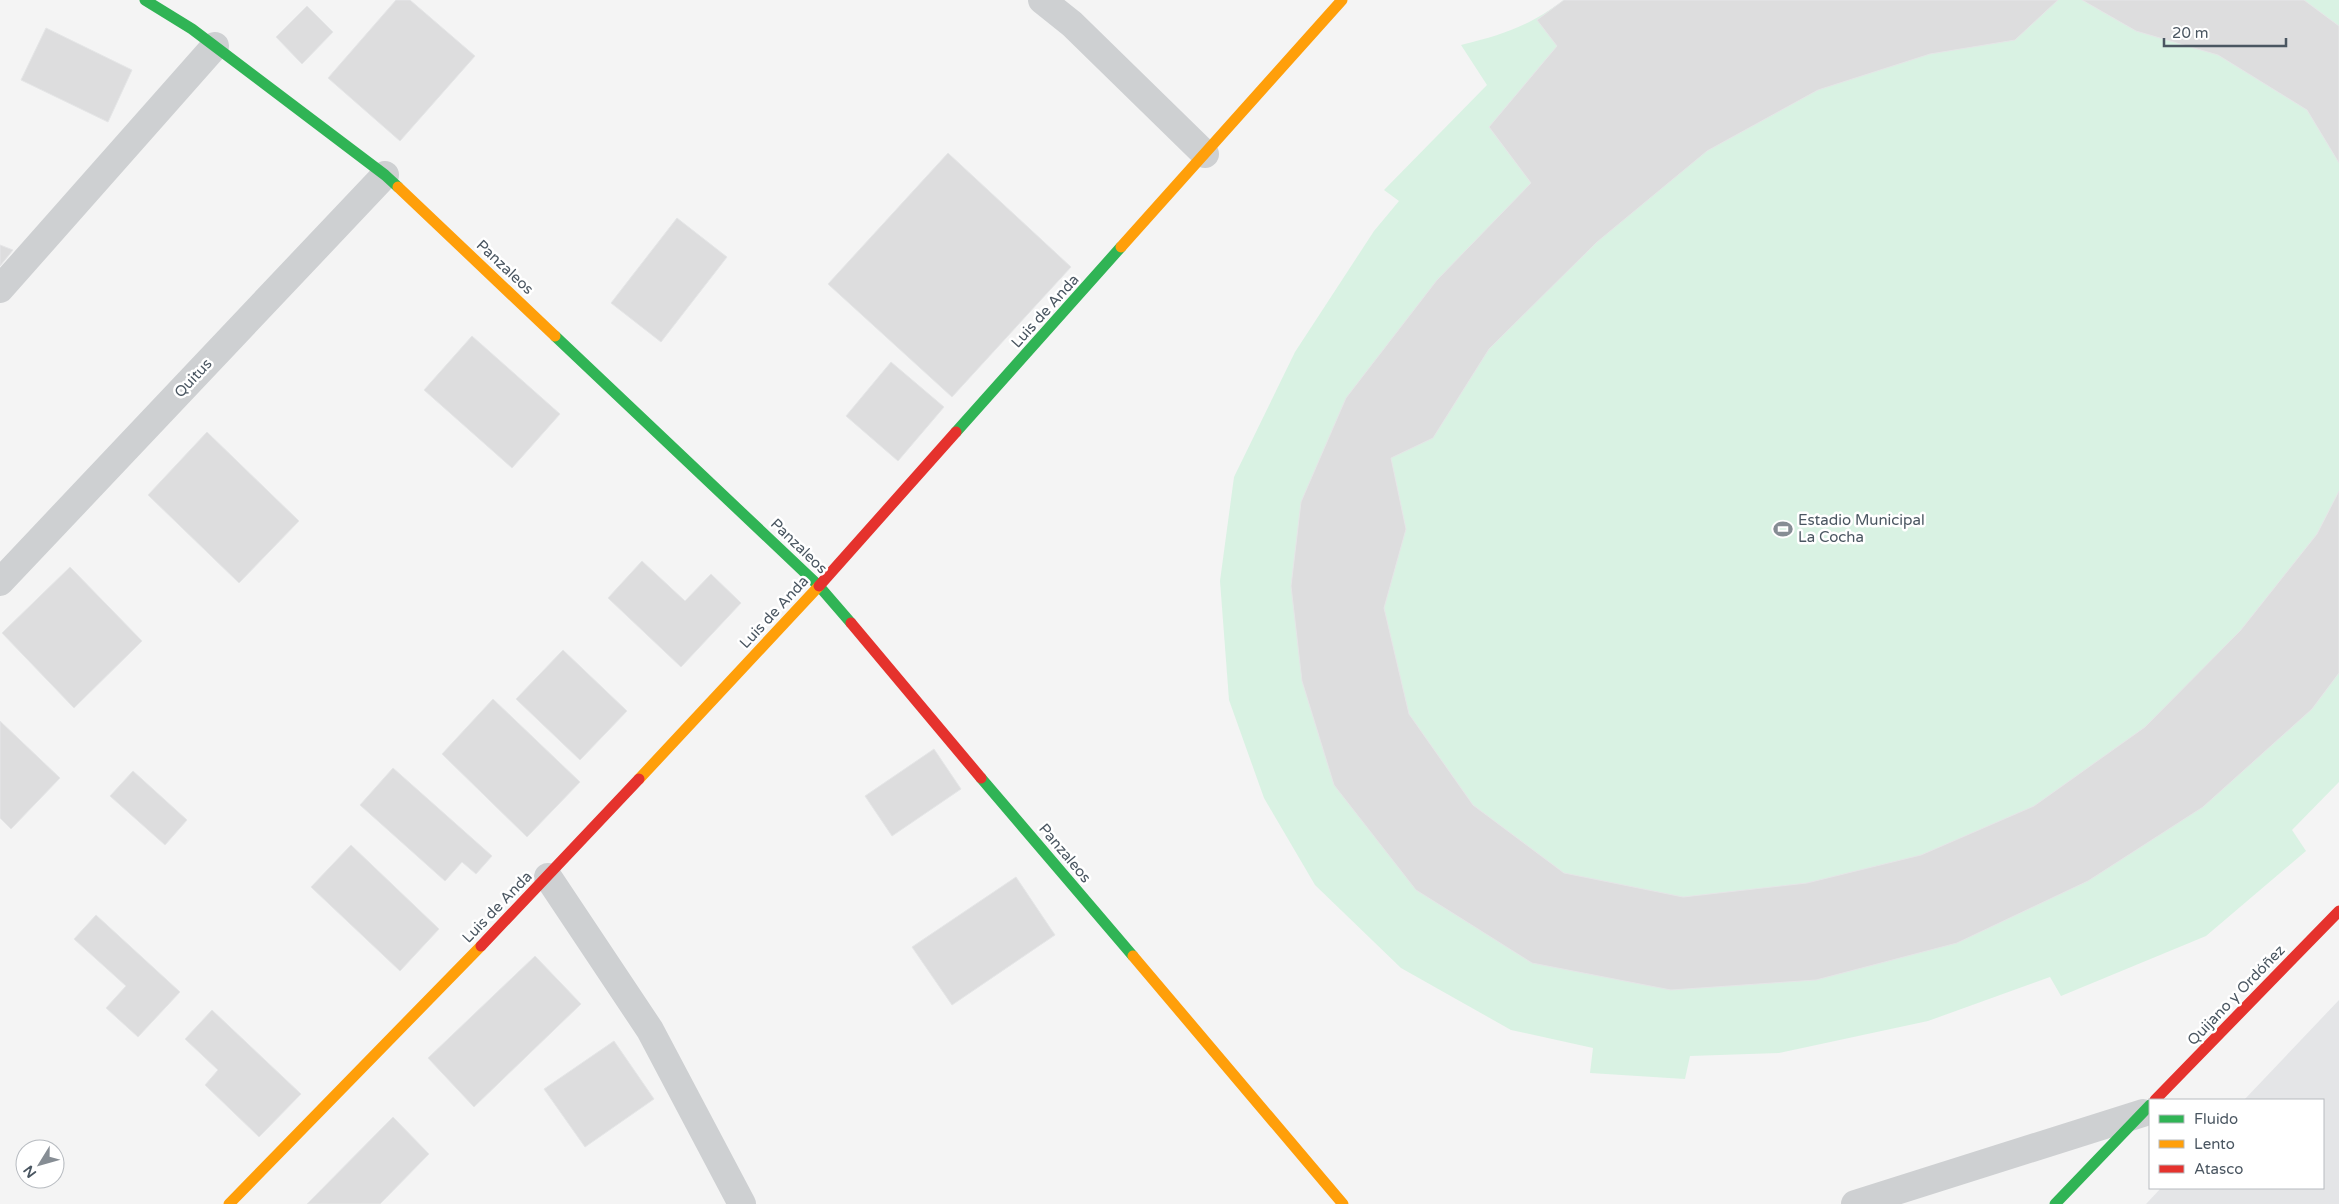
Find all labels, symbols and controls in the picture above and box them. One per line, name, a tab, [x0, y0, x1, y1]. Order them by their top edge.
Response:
scale bar	[2164, 15, 2286, 47]
text: 20 m	[2172, 24, 2209, 42]
street label: Panzaleos	[473, 236, 537, 298]
street label: Luis de Anda	[1007, 271, 1083, 351]
street label: Quitus	[170, 355, 216, 401]
place label: Estadio Municipal La Cocha	[1798, 511, 1925, 546]
street label: Panzaleos	[767, 515, 831, 577]
sports icon: Estadio Municipal La Cocha	[1772, 518, 1794, 540]
street label: Luis de Anda	[736, 572, 812, 652]
street label: Panzaleos	[1035, 820, 1095, 886]
street label: Luis de Anda	[458, 867, 536, 947]
street label: Quijano y Ordóñez	[2183, 941, 2289, 1049]
legend	[2149, 1099, 2324, 1189]
text: Fluido	[2194, 1110, 2238, 1128]
text: Lento	[2194, 1135, 2235, 1153]
north arrow	[15, 1139, 65, 1189]
text: Atasco	[2194, 1160, 2243, 1178]
text: N	[20, 1162, 40, 1181]

